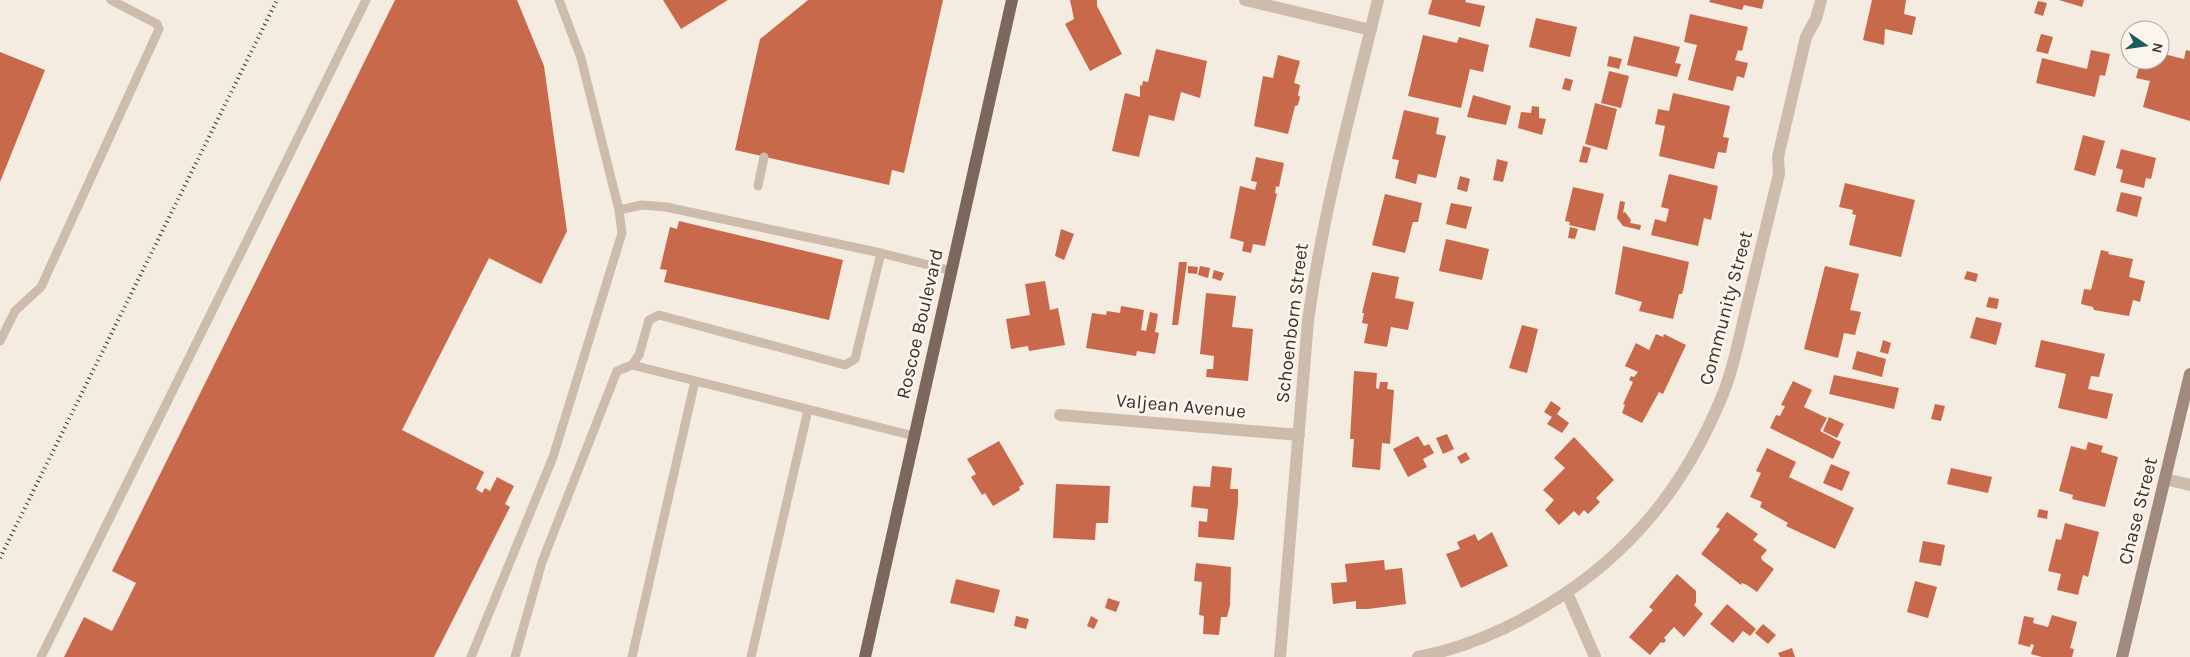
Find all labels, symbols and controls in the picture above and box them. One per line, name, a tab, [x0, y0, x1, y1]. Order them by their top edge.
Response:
north arrow	[2120, 20, 2170, 70]
text: N	[2148, 41, 2167, 55]
street label: Community Street	[1695, 228, 1757, 388]
street label: Schoenborn Street	[1271, 242, 1313, 404]
street label: Roscoe Boulevard	[892, 247, 948, 401]
street label: Valjean Avenue	[1115, 389, 1247, 423]
street label: Chase Street	[2114, 455, 2162, 567]

